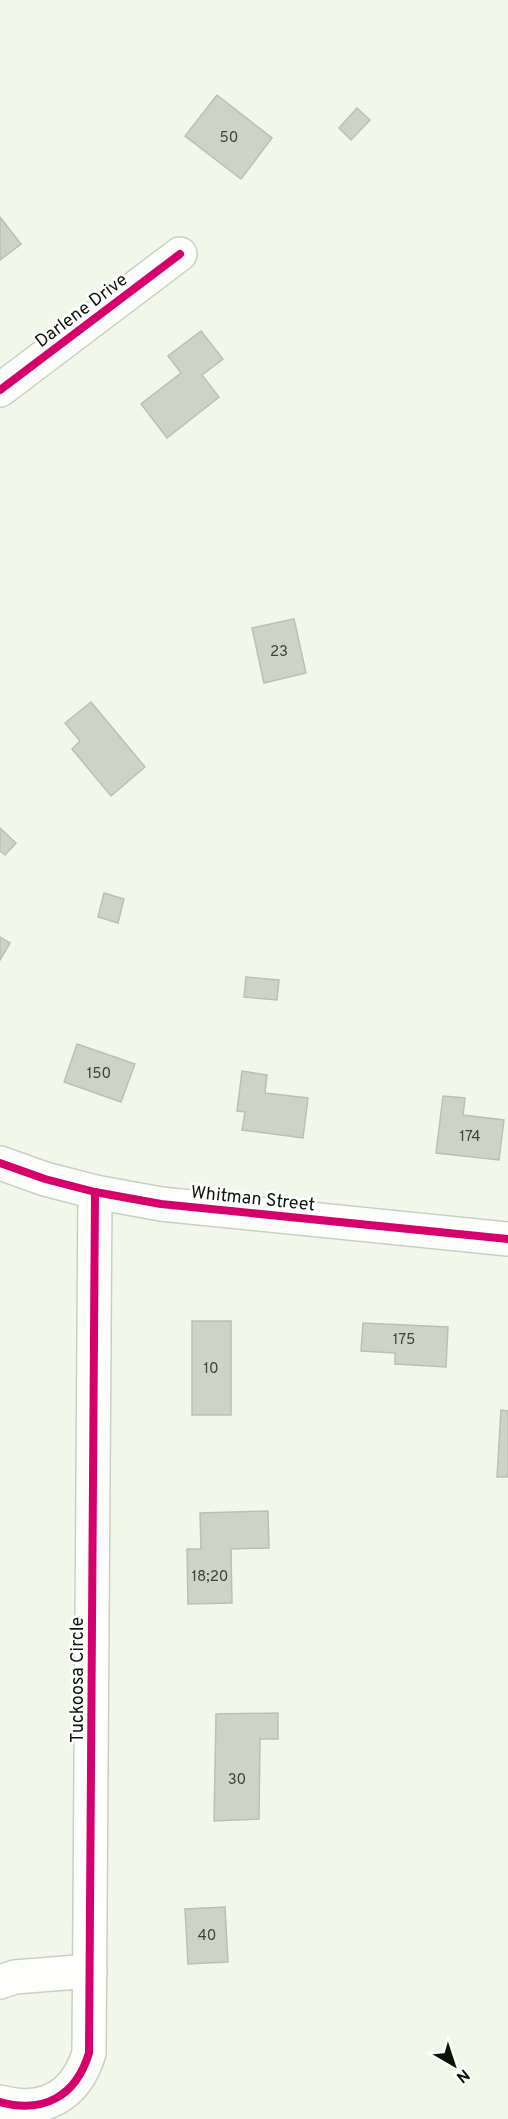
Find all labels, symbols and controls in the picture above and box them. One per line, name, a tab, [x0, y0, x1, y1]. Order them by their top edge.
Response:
house number: 50	[220, 129, 238, 148]
street label: Darlene Drive	[31, 269, 133, 354]
house number: 23	[270, 643, 288, 662]
house number: 150	[87, 1065, 111, 1084]
house number: 174	[459, 1128, 481, 1147]
street label: Whitman Street	[190, 1182, 316, 1217]
house number: 175	[393, 1331, 415, 1350]
house number: 10	[203, 1360, 219, 1379]
house number: 18;20	[192, 1568, 228, 1587]
street label: Tuckoosa Circle	[67, 1617, 90, 1743]
house number: 30	[228, 1771, 246, 1790]
house number: 40	[198, 1927, 216, 1946]
north arrow	[424, 2035, 484, 2095]
text: N	[451, 2064, 473, 2086]

